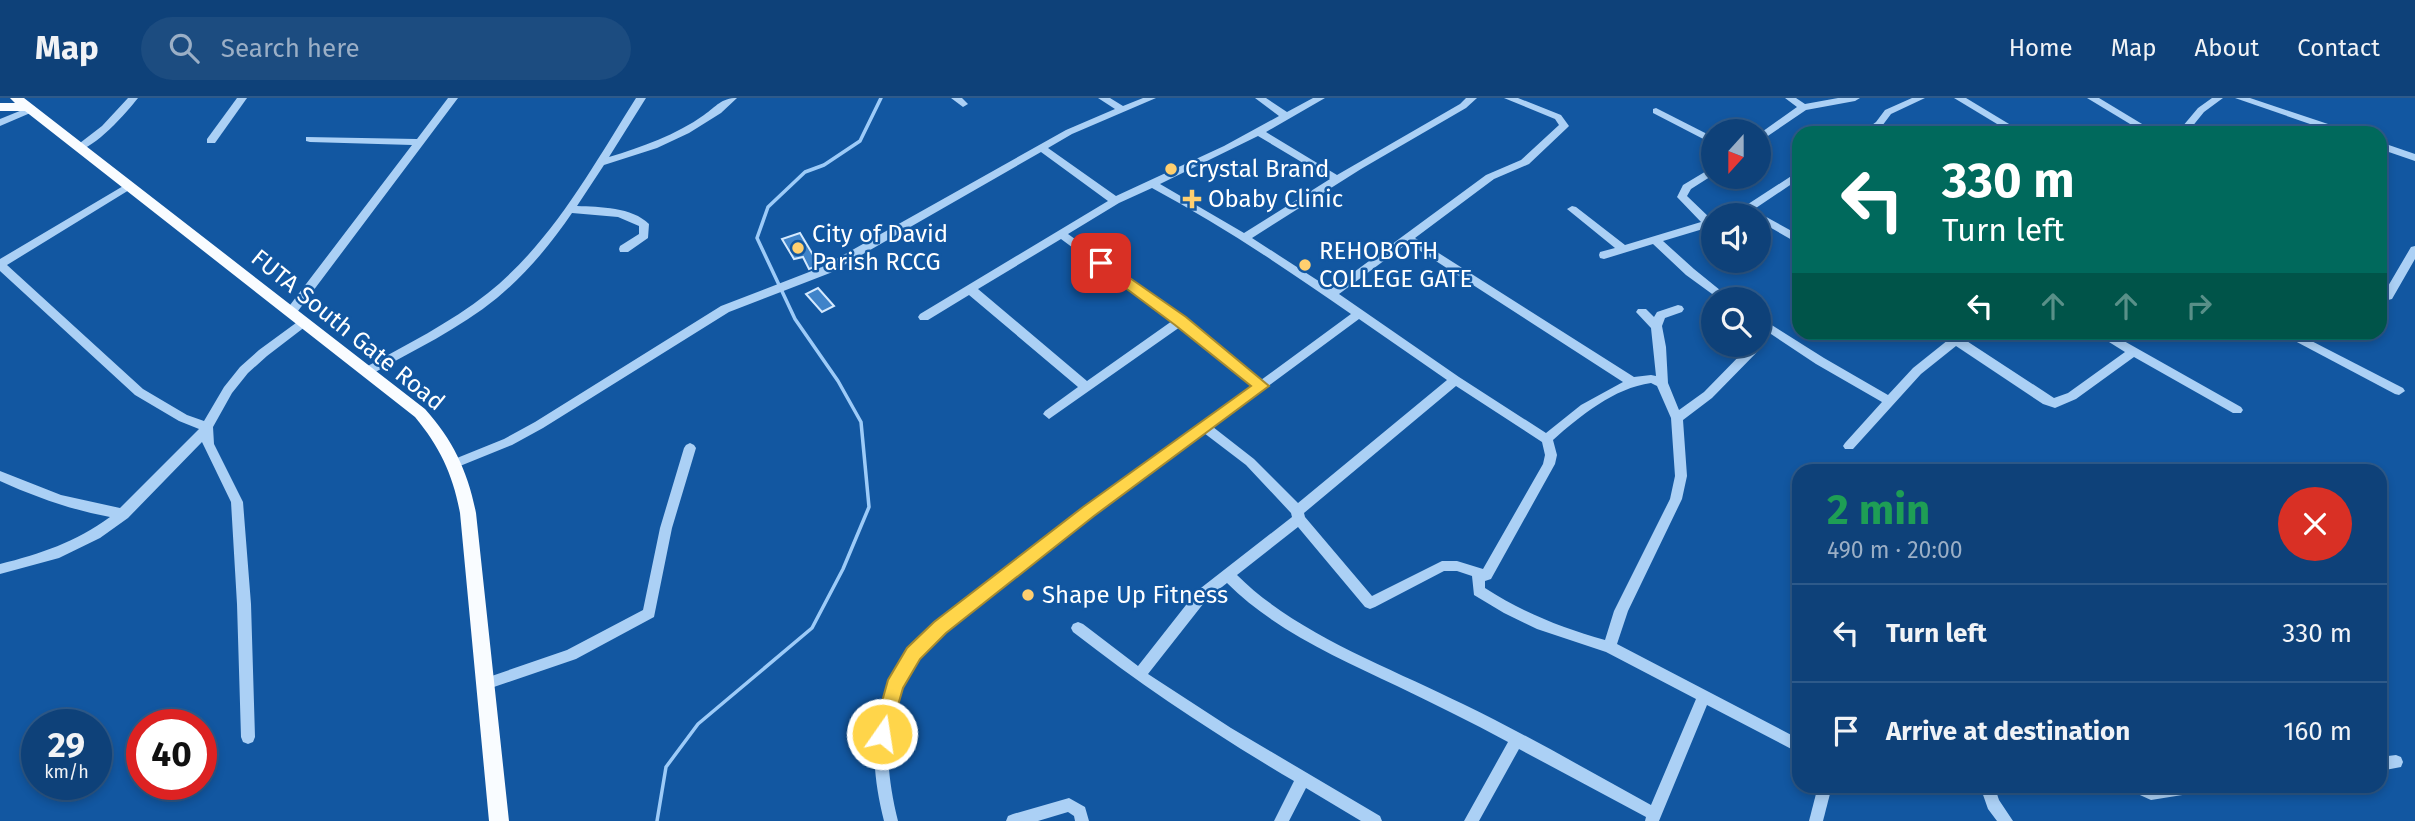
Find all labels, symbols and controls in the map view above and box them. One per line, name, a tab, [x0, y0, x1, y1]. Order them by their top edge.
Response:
search box	[141, 17, 631, 80]
text: Map	[35, 28, 99, 68]
icon: search	[165, 29, 203, 67]
text: Search here	[221, 33, 360, 64]
text: Home	[2009, 34, 2073, 62]
text: Map	[2111, 34, 2157, 62]
text: About	[2195, 34, 2259, 62]
text: Contact	[2297, 34, 2380, 62]
north arrow	[1701, 119, 1771, 189]
map controls	[1701, 119, 1771, 357]
text: 330 m	[1942, 151, 2075, 210]
icon: left	[1827, 154, 1918, 245]
place label: Crystal Brand	[1185, 155, 1329, 183]
marker: Crystal Brand	[1163, 161, 1179, 177]
place label: Obaby Clinic	[1208, 185, 1343, 213]
marker: Obaby Clinic	[1182, 189, 1202, 209]
button: sound	[1701, 203, 1771, 273]
text: Turn left	[1942, 211, 2064, 249]
place label: City of David Parish RCCG	[812, 220, 948, 276]
pin	[1071, 233, 1131, 293]
place label: REHOBOTH COLLEGE GATE	[1319, 237, 1472, 293]
marker: City of David Parish RCCG	[790, 240, 806, 256]
street label: FUTA South Gate Road	[246, 243, 450, 417]
icon: arrive	[1082, 244, 1120, 282]
marker: REHOBOTH COLLEGE GATE	[1297, 257, 1313, 273]
button: search	[1701, 287, 1771, 357]
icon: left	[1961, 287, 1999, 325]
icon: ahead	[2034, 287, 2072, 325]
icon: ahead	[2107, 287, 2145, 325]
icon: right	[2180, 287, 2218, 325]
text: 2 min	[1827, 485, 1930, 535]
button: close	[2278, 487, 2352, 561]
text: 490 m · 20:00	[1827, 536, 1963, 564]
place label: Shape Up Fitness	[1042, 581, 1228, 609]
marker: Shape Up Fitness	[1020, 587, 1036, 603]
icon: left	[1827, 614, 1865, 652]
text: Turn left	[1886, 618, 1987, 649]
text: 330 m	[2282, 618, 2352, 649]
position arrow	[845, 697, 919, 771]
speed limit sign: 40	[126, 709, 217, 800]
icon: arrive	[1827, 712, 1865, 750]
text: Arrive at destination	[1886, 716, 2130, 747]
text: 160 m	[2283, 716, 2352, 747]
text: 29	[48, 724, 85, 766]
text: km/h	[44, 761, 89, 783]

